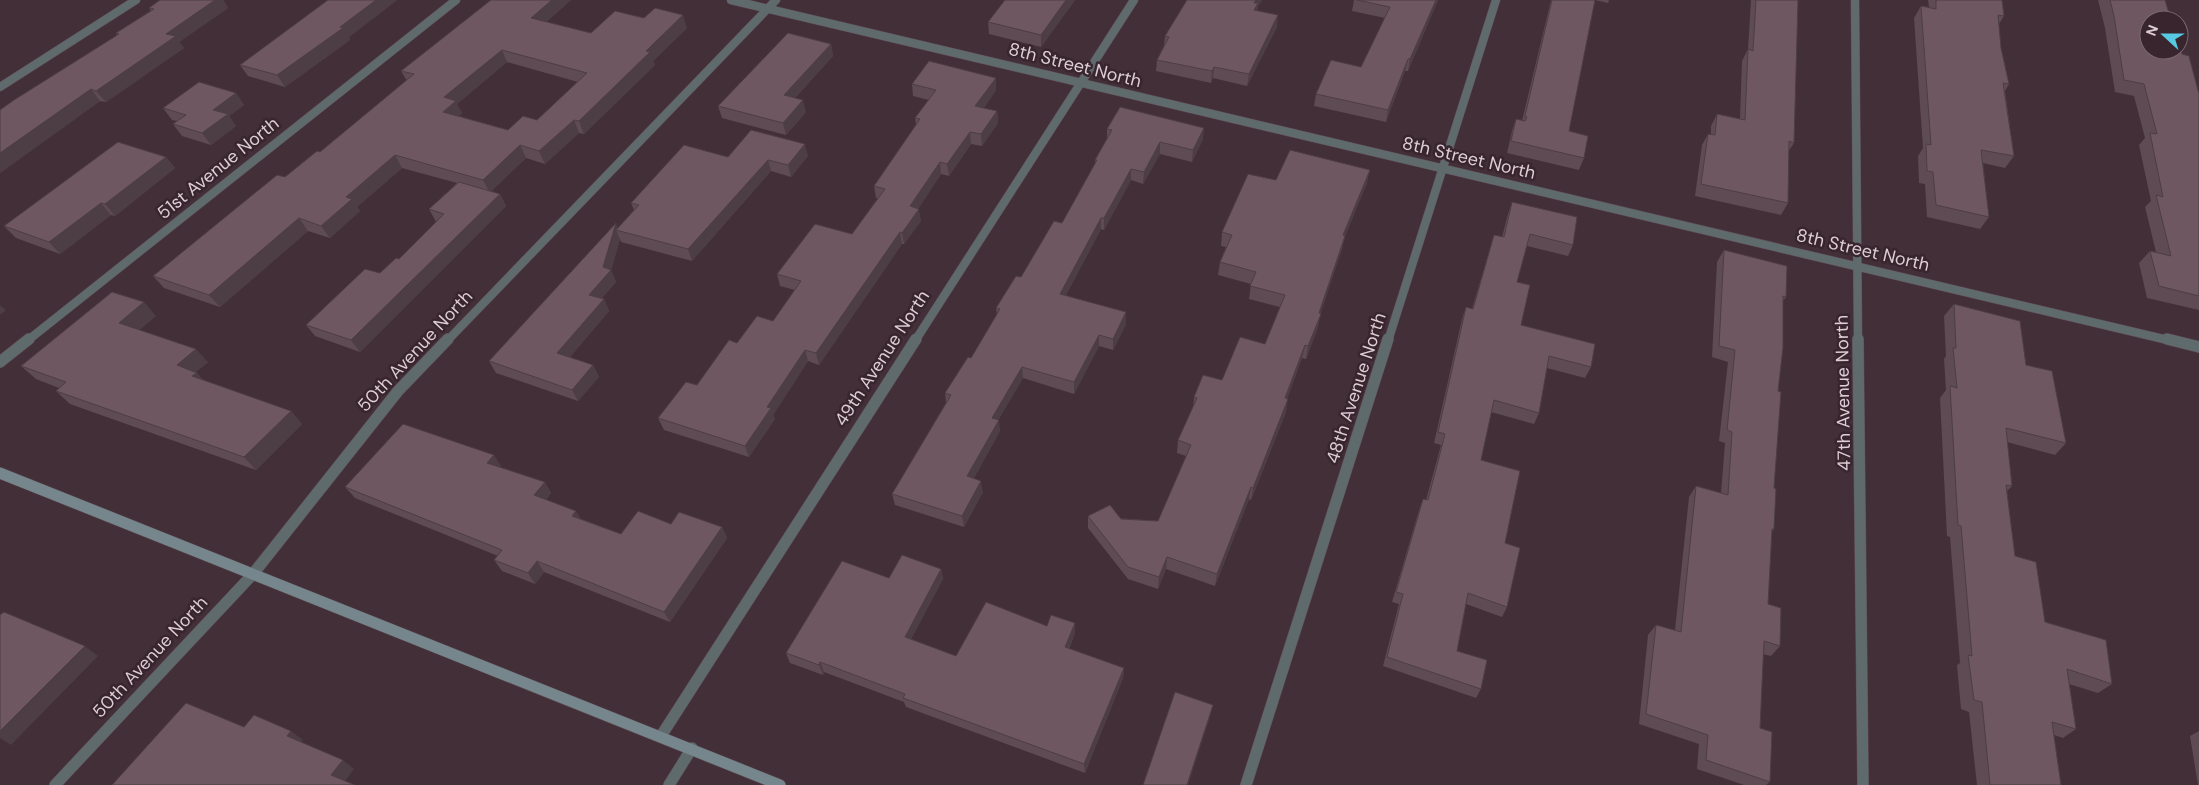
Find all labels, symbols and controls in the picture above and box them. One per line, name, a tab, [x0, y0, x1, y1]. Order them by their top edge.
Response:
north arrow	[2139, 10, 2189, 60]
text: N	[2142, 22, 2162, 38]
street label: 8th Street North	[1006, 37, 1144, 93]
street label: 51st Avenue North	[152, 111, 284, 225]
street label: 8th Street North	[1400, 131, 1538, 185]
street label: 8th Street North	[1794, 223, 1932, 277]
street label: 50th Avenue North	[352, 285, 478, 417]
street label: 49th Avenue North	[829, 285, 935, 431]
street label: 48th Avenue North	[1320, 310, 1392, 466]
street label: 47th Avenue North	[1830, 315, 1856, 471]
street label: 50th Avenue North	[87, 591, 213, 723]

